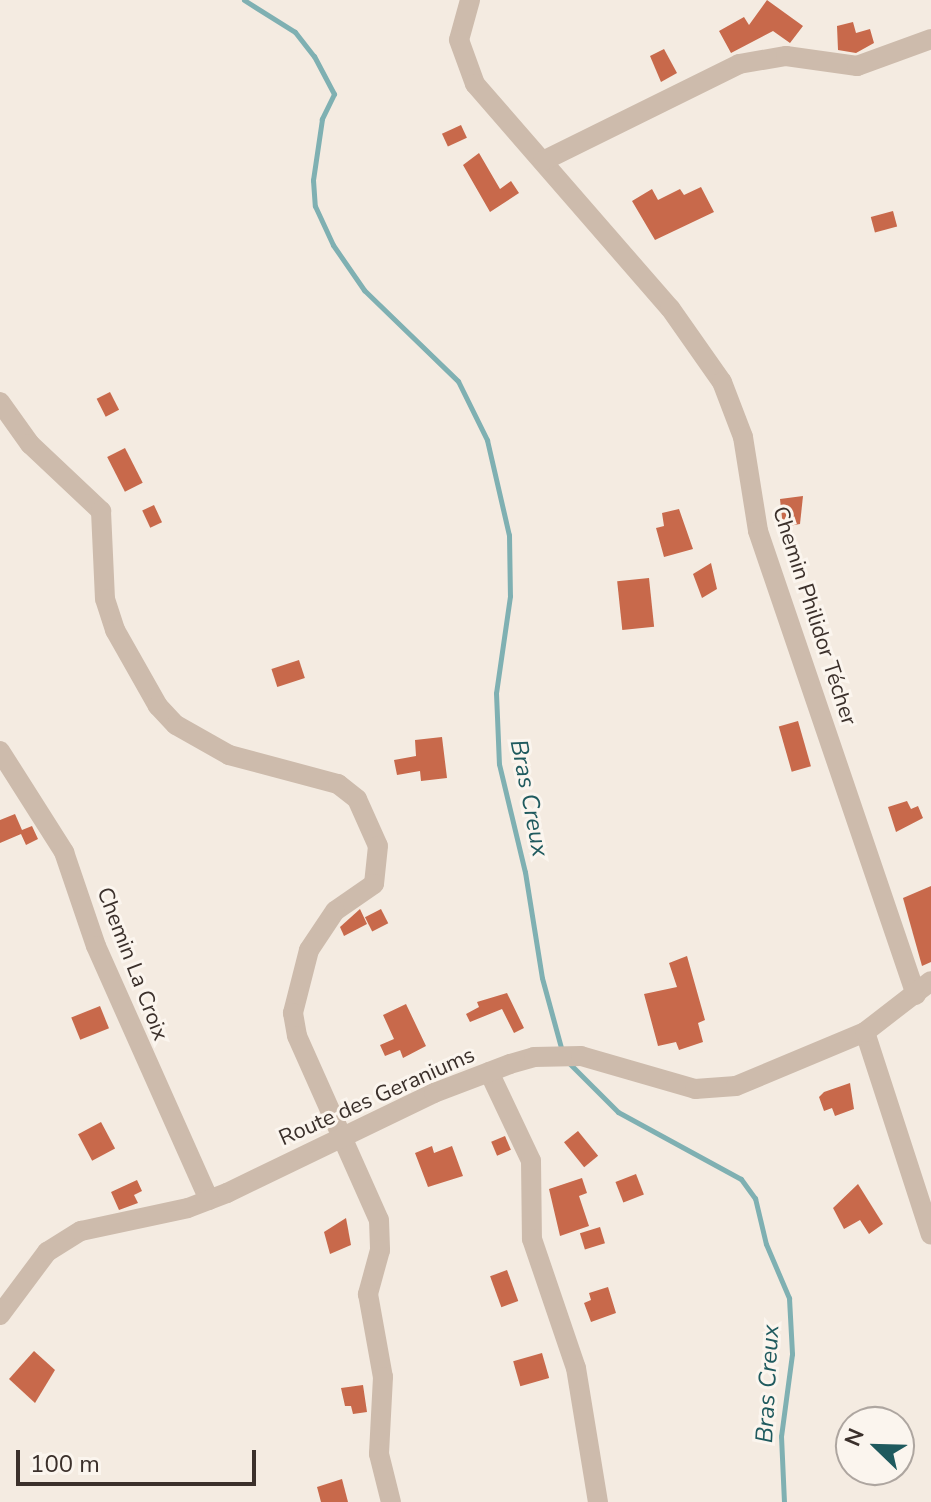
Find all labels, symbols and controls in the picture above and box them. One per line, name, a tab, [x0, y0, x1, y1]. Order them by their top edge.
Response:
street label: Chemin Philidor Técher	[766, 503, 862, 729]
water label: Bras Creux	[504, 737, 554, 859]
street label: Chemin La Croix	[91, 884, 173, 1044]
street label: Route des Geraniums	[275, 1042, 479, 1152]
water label: Bras Creux	[751, 1324, 785, 1444]
north arrow	[835, 1406, 915, 1486]
text: N	[838, 1424, 872, 1451]
scale bar	[20, 1434, 260, 1484]
text: 100 m	[30, 1448, 100, 1480]

